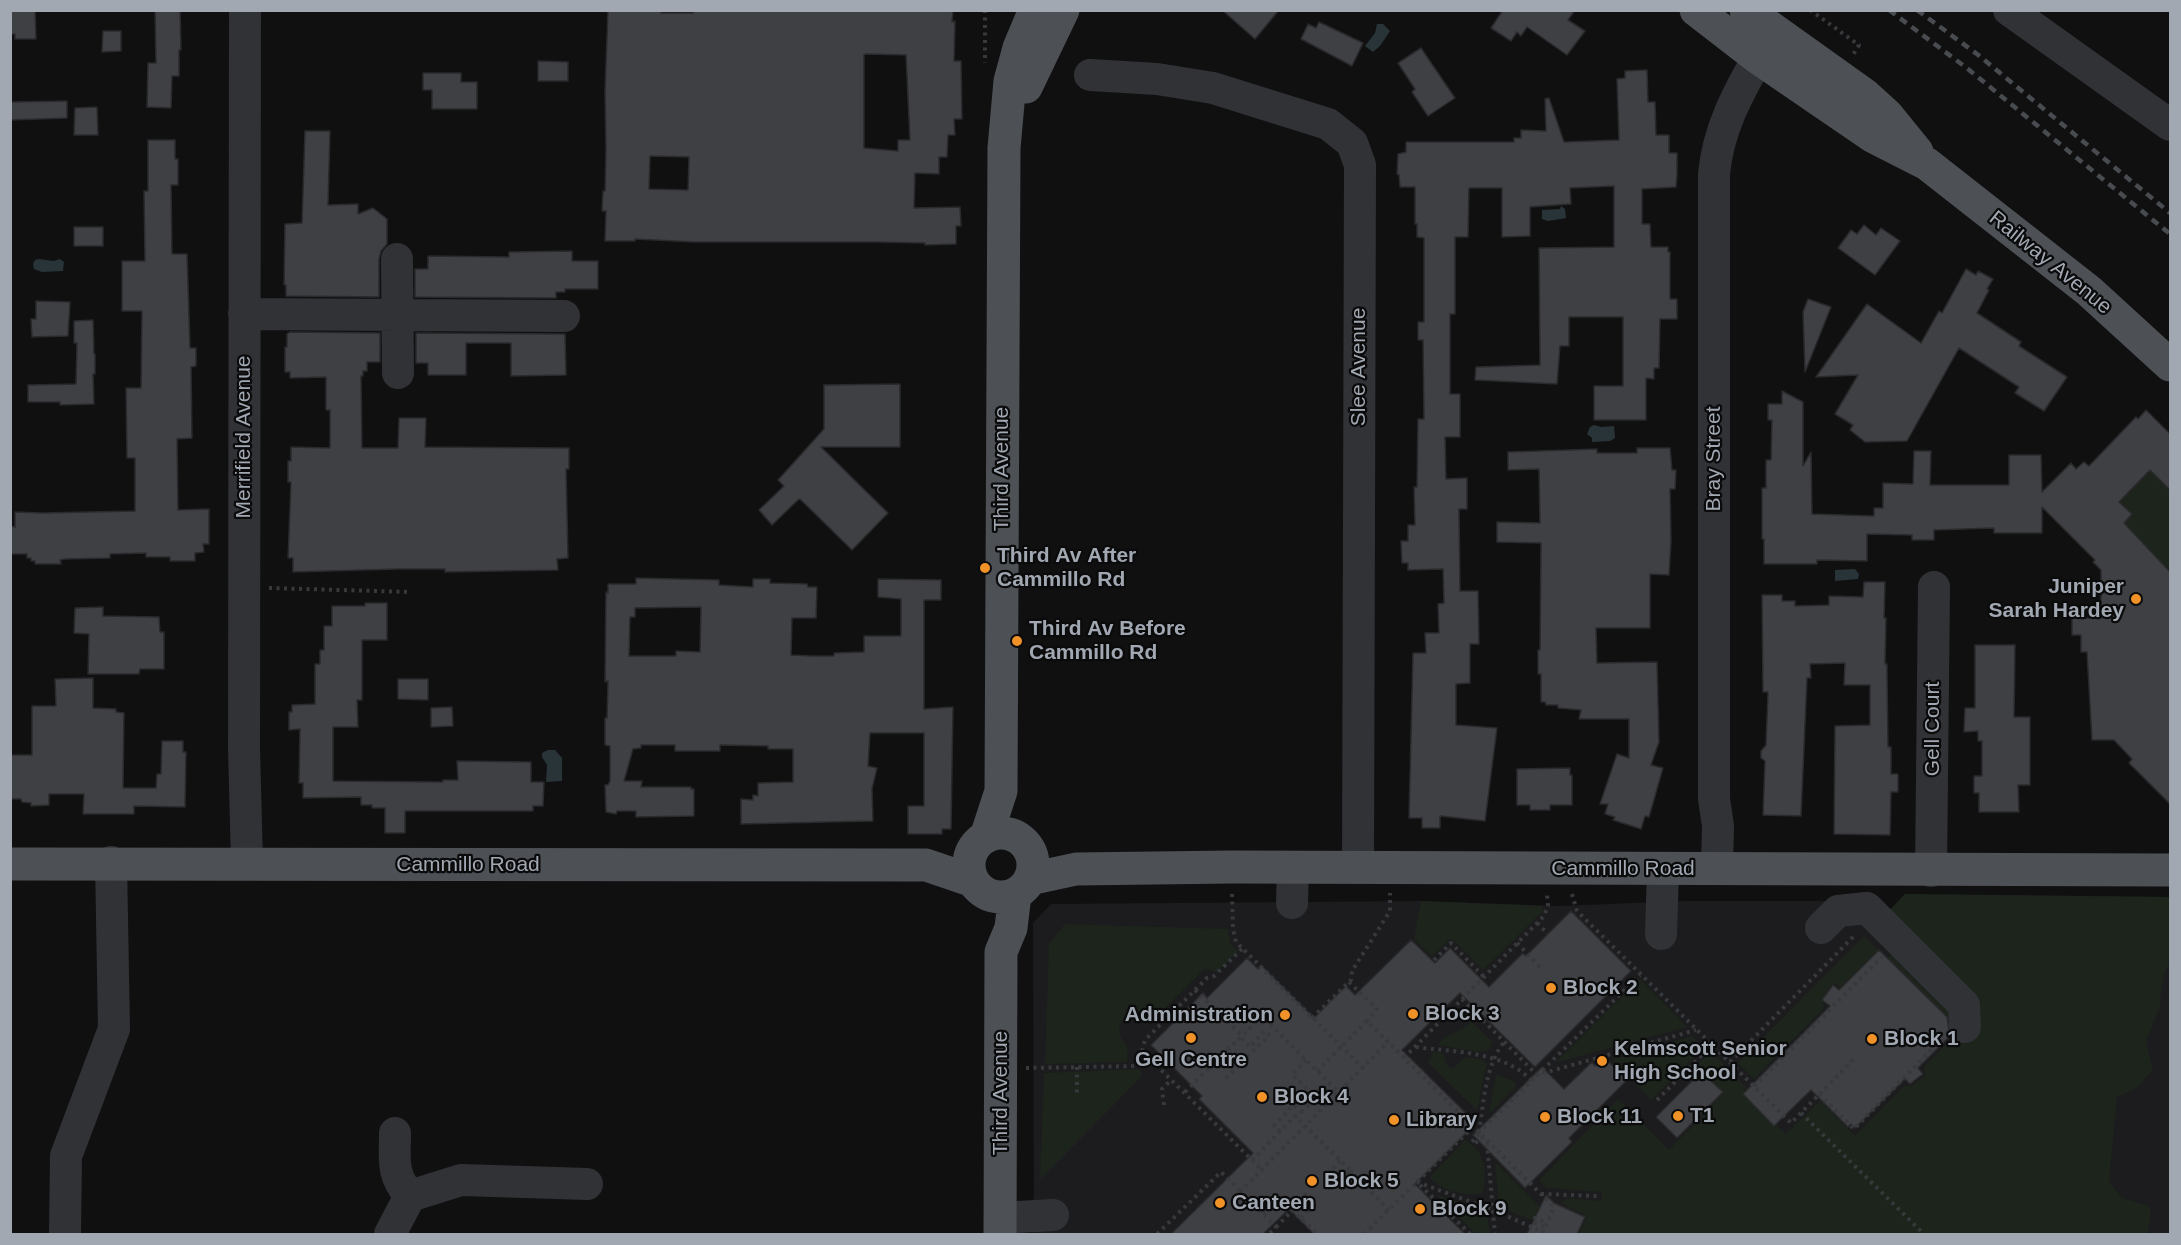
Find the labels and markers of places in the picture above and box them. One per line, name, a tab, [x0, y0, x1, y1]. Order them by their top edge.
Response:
place label: Third Av After Cammillo Rd	[997, 543, 1136, 593]
marker: Third Av After Cammillo Rd	[978, 561, 992, 575]
place label: Juniper Sarah Hardey	[1989, 574, 2124, 624]
marker: Juniper Sarah Hardey	[2129, 592, 2143, 606]
place label: Third Av Before Cammillo Rd	[1029, 616, 1186, 666]
marker: Third Av Before Cammillo Rd	[1010, 634, 1024, 648]
place label: Block 2	[1563, 975, 1638, 1001]
marker: Block 2	[1544, 981, 1558, 995]
place label: Block 3	[1425, 1001, 1500, 1027]
place label: Administration	[1125, 1002, 1273, 1028]
marker: Block 3	[1406, 1007, 1420, 1021]
marker: Administration	[1278, 1008, 1292, 1022]
place label: Block 1	[1884, 1026, 1959, 1052]
marker: Gell Centre	[1184, 1031, 1198, 1045]
marker: Block 1	[1865, 1032, 1879, 1046]
place label: Kelmscott Senior High School	[1614, 1036, 1787, 1086]
place label: Gell Centre	[1135, 1047, 1247, 1073]
marker: Kelmscott Senior High School	[1595, 1054, 1609, 1068]
place label: Block 4	[1274, 1084, 1349, 1110]
marker: Block 4	[1255, 1090, 1269, 1104]
place label: T1	[1690, 1103, 1715, 1129]
place label: Block 11	[1557, 1104, 1642, 1130]
place label: Library	[1406, 1107, 1477, 1133]
marker: T1	[1671, 1109, 1685, 1123]
marker: Block 11	[1538, 1110, 1552, 1124]
marker: Library	[1387, 1113, 1401, 1127]
place label: Block 5	[1324, 1168, 1399, 1194]
marker: Block 5	[1305, 1174, 1319, 1188]
place label: Canteen	[1232, 1190, 1315, 1216]
marker: Canteen	[1213, 1196, 1227, 1210]
place label: Block 9	[1432, 1196, 1507, 1222]
marker: Block 9	[1413, 1202, 1427, 1216]

